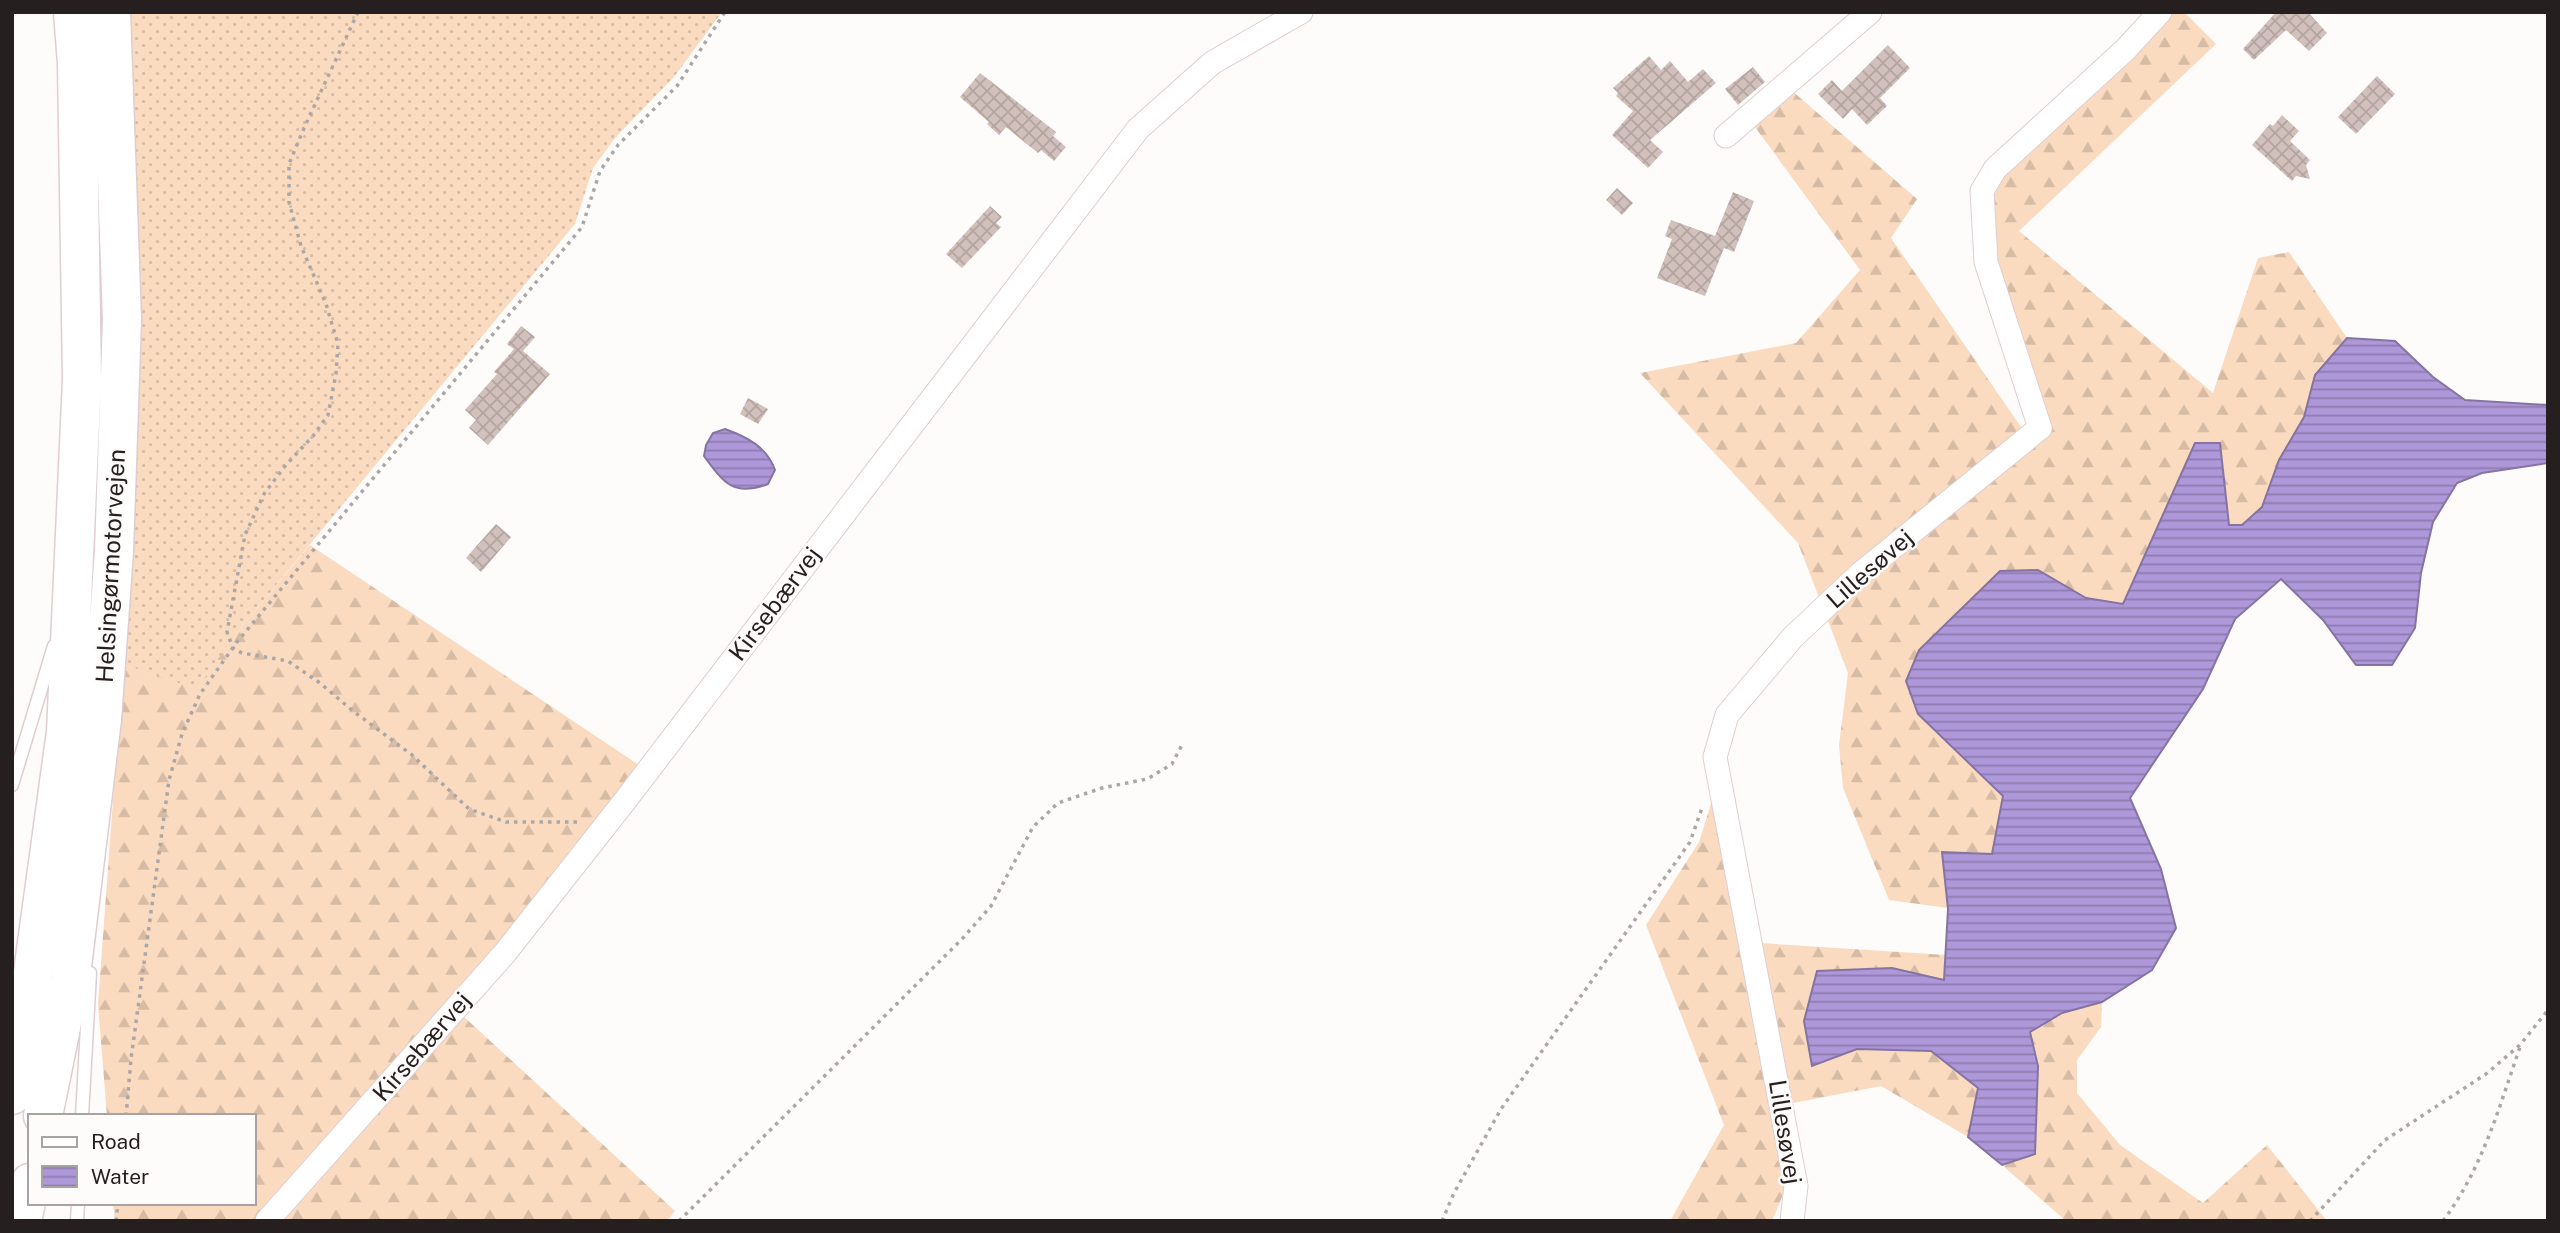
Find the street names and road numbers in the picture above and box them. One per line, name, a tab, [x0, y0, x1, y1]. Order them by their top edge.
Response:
street label: Helsingørmotorvejen	[90, 448, 130, 684]
street label: Lillesøvej	[1820, 523, 1918, 613]
street label: Kirsebærvej	[722, 541, 826, 666]
street label: Kirsebærvej	[366, 986, 476, 1107]
street label: Lillesøvej	[1764, 1078, 1808, 1186]

